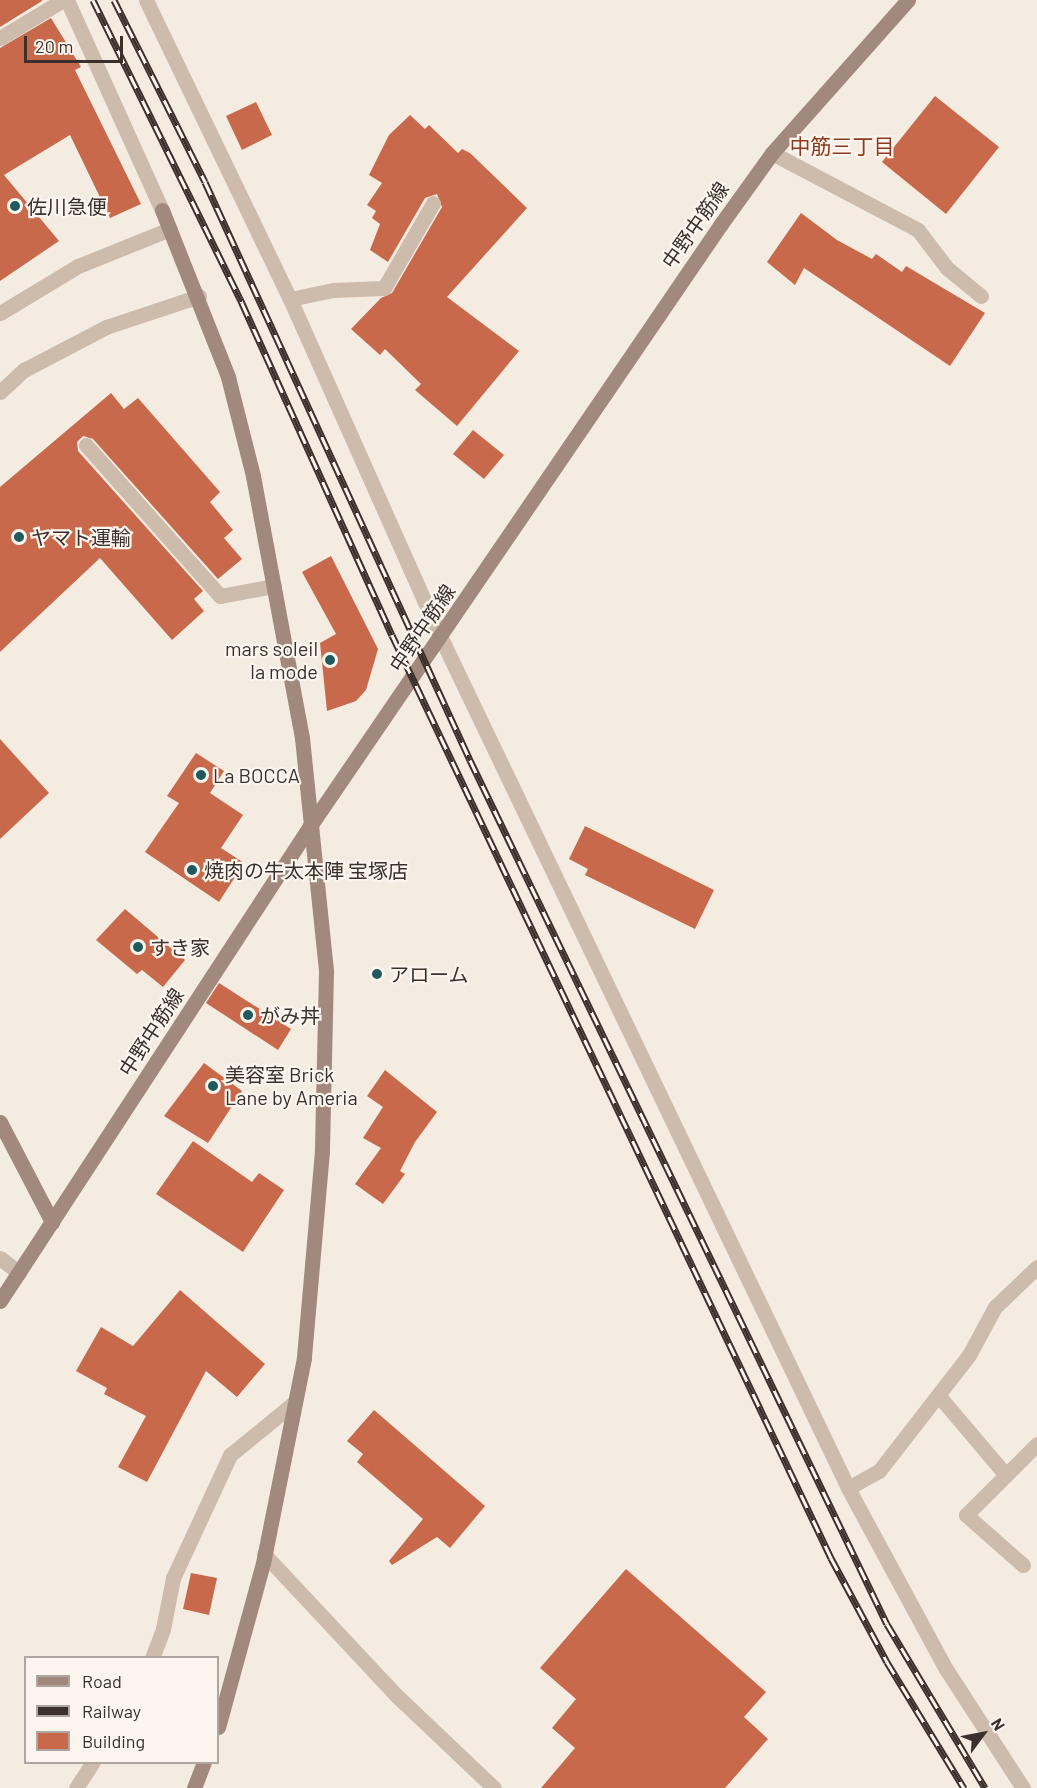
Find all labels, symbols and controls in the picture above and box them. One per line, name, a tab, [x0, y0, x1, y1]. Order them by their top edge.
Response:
scale bar	[27, 24, 126, 62]
text: 20 m	[35, 35, 73, 57]
district label: 中筋三丁目	[790, 133, 894, 159]
street label: 中野中筋線	[656, 177, 734, 273]
place label: 佐川急便	[27, 194, 107, 218]
marker: 佐川急便	[8, 199, 22, 213]
place label: ヤマト運輸	[31, 525, 131, 549]
marker: ヤマト運輸	[12, 530, 26, 544]
street label: 中野中筋線	[384, 580, 460, 676]
place label: mars soleil la mode	[225, 636, 318, 683]
marker: mars soleil la mode	[323, 653, 337, 667]
place label: La BOCCA	[213, 763, 300, 787]
marker: La BOCCA	[194, 768, 208, 782]
place label: 焼肉の牛太本陣 宝塚店	[204, 858, 408, 882]
marker: 焼肉の牛太本陣 宝塚店	[185, 863, 199, 877]
place label: すき家	[150, 935, 210, 959]
marker: すき家	[131, 940, 145, 954]
place label: アローム	[389, 962, 469, 986]
marker: アローム	[370, 967, 384, 981]
street label: 中野中筋線	[114, 984, 188, 1080]
place label: がみ丼	[260, 1003, 320, 1027]
marker: がみ丼	[241, 1008, 255, 1022]
place label: 美容室 Brick Lane by Ameria	[225, 1062, 358, 1109]
marker: 美容室 Brick Lane by Ameria	[206, 1079, 220, 1093]
legend	[24, 1656, 219, 1764]
text: Road	[82, 1670, 122, 1692]
text: Railway	[82, 1700, 141, 1722]
north arrow	[953, 1704, 1013, 1764]
text: N	[988, 1715, 1010, 1734]
text: Building	[82, 1730, 145, 1752]

